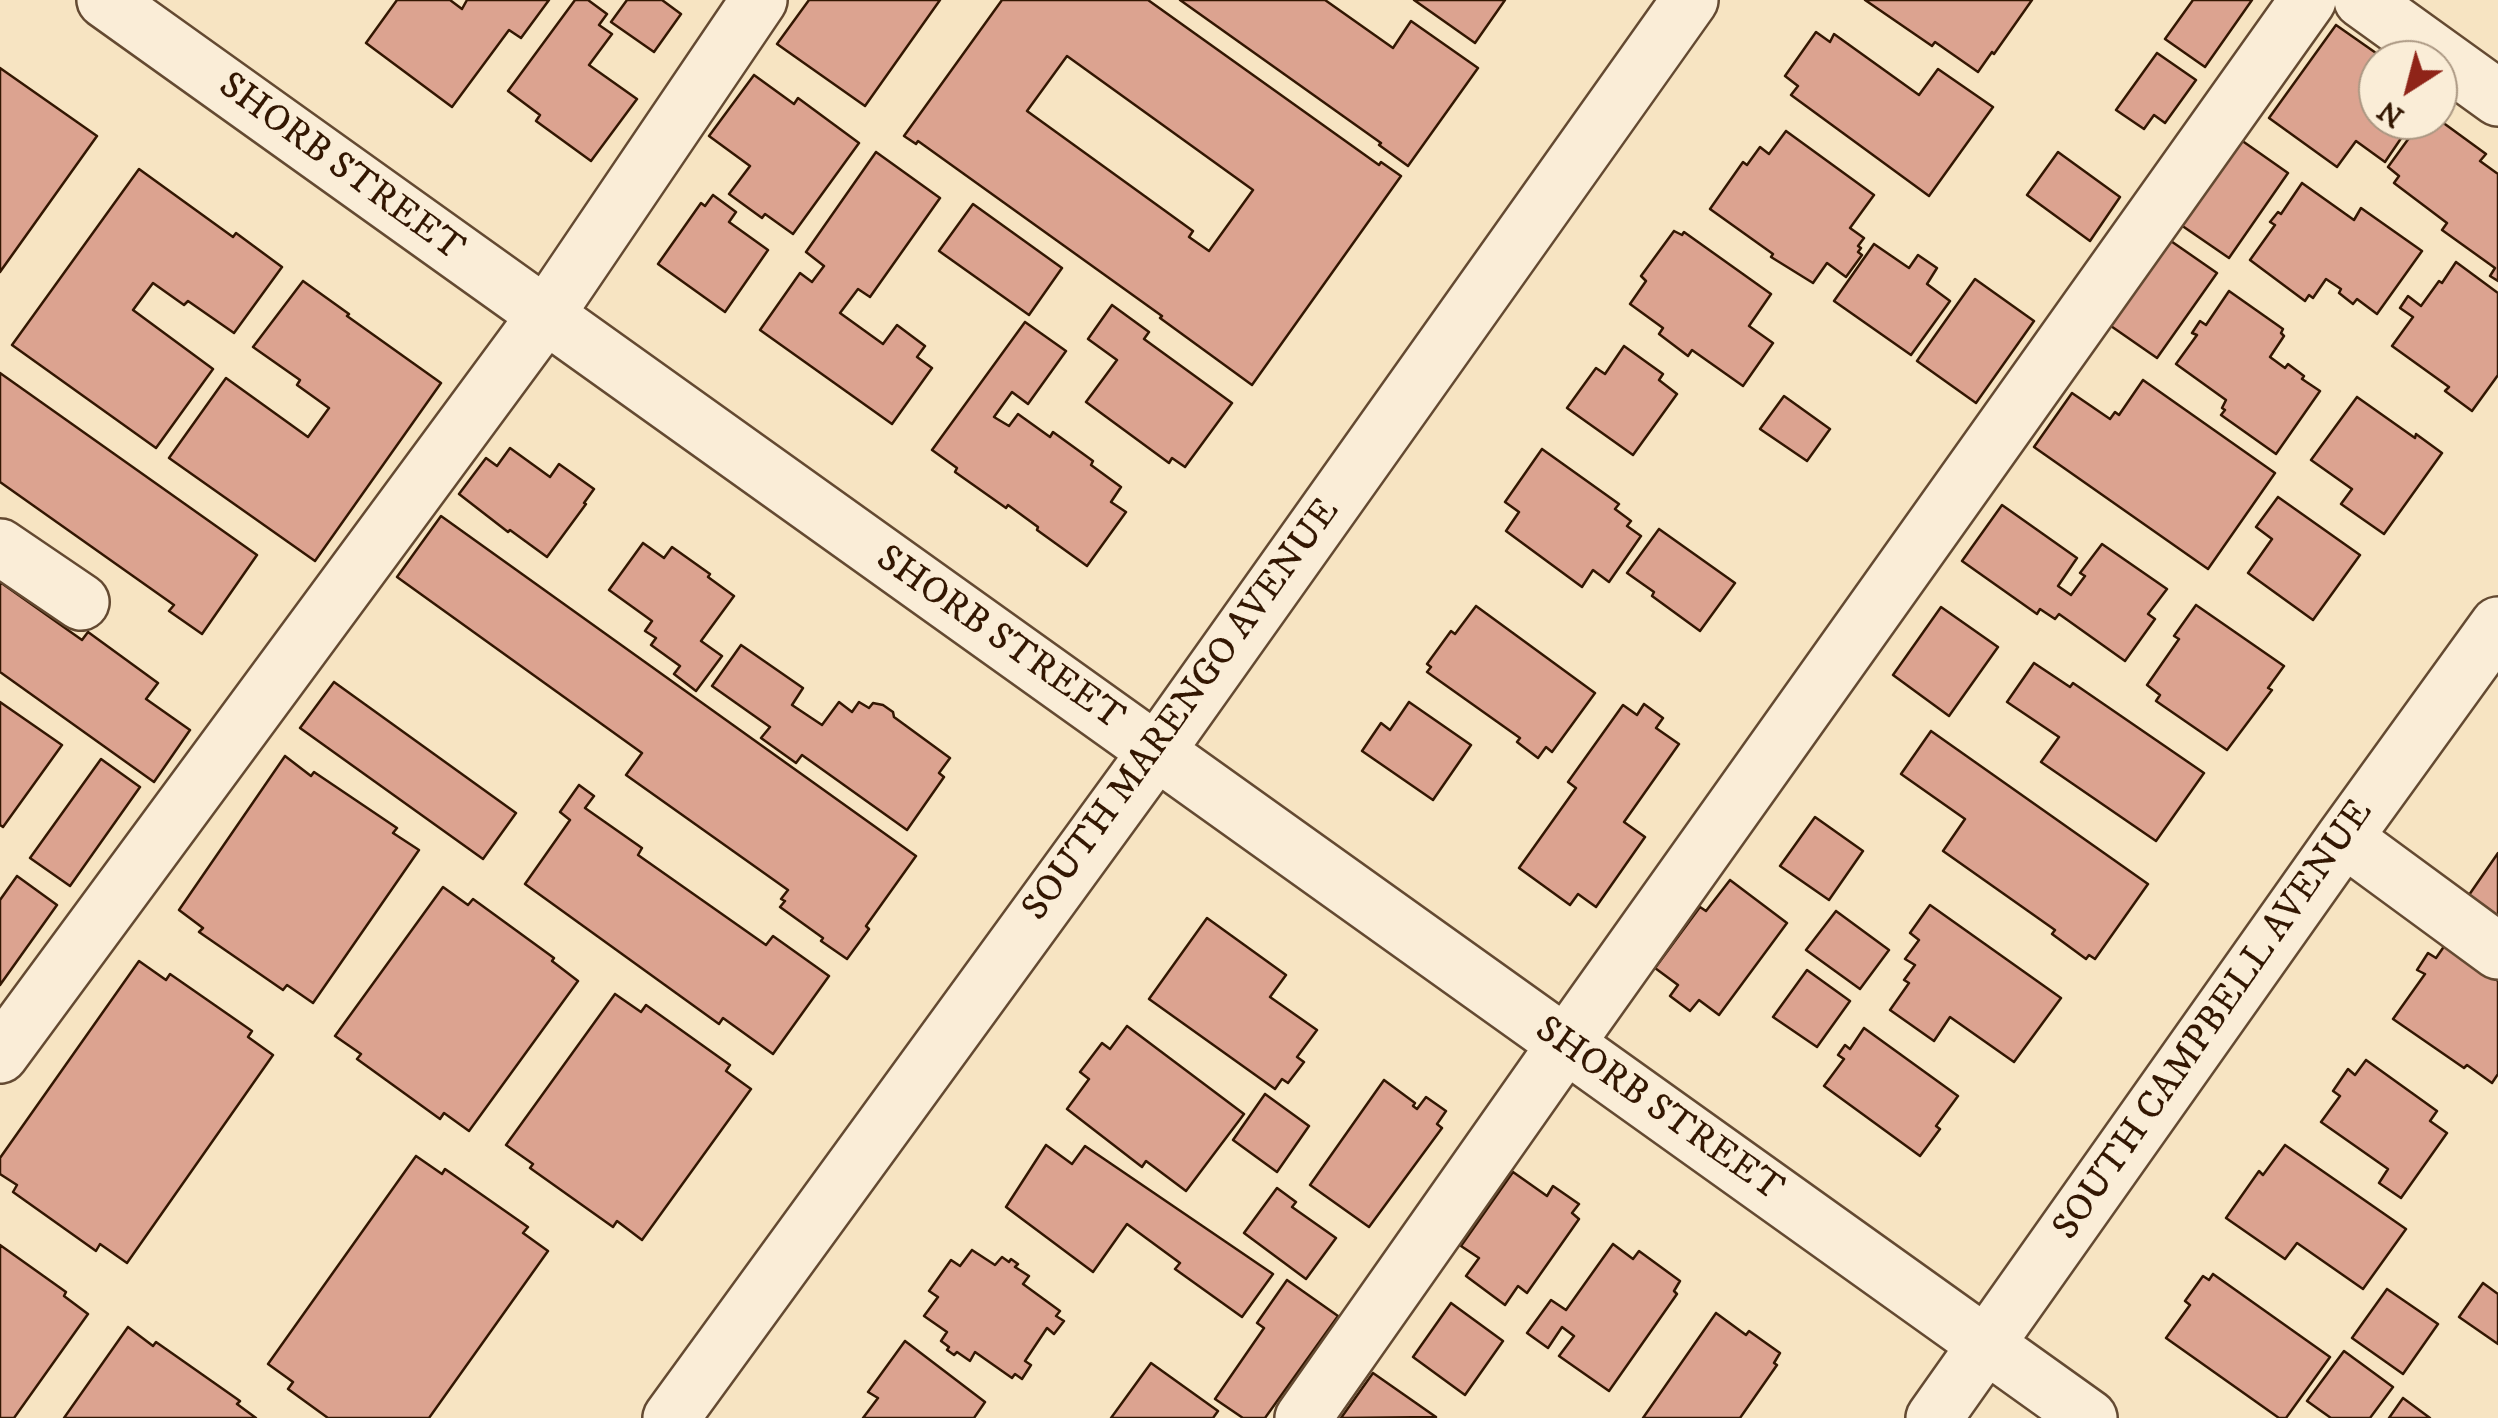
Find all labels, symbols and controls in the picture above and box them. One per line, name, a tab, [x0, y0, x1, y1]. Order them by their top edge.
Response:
north arrow	[2358, 40, 2458, 140]
street label: SHORB STREET	[208, 65, 472, 273]
text: N	[2372, 92, 2411, 134]
street label: SOUTH MARENGO AVENUE	[1015, 491, 1351, 931]
street label: SHORB STREET	[866, 538, 1132, 742]
street label: SOUTH CAMPBELL AVENUE	[2045, 792, 2385, 1250]
street label: SHORB STREET	[1525, 1009, 1791, 1213]

